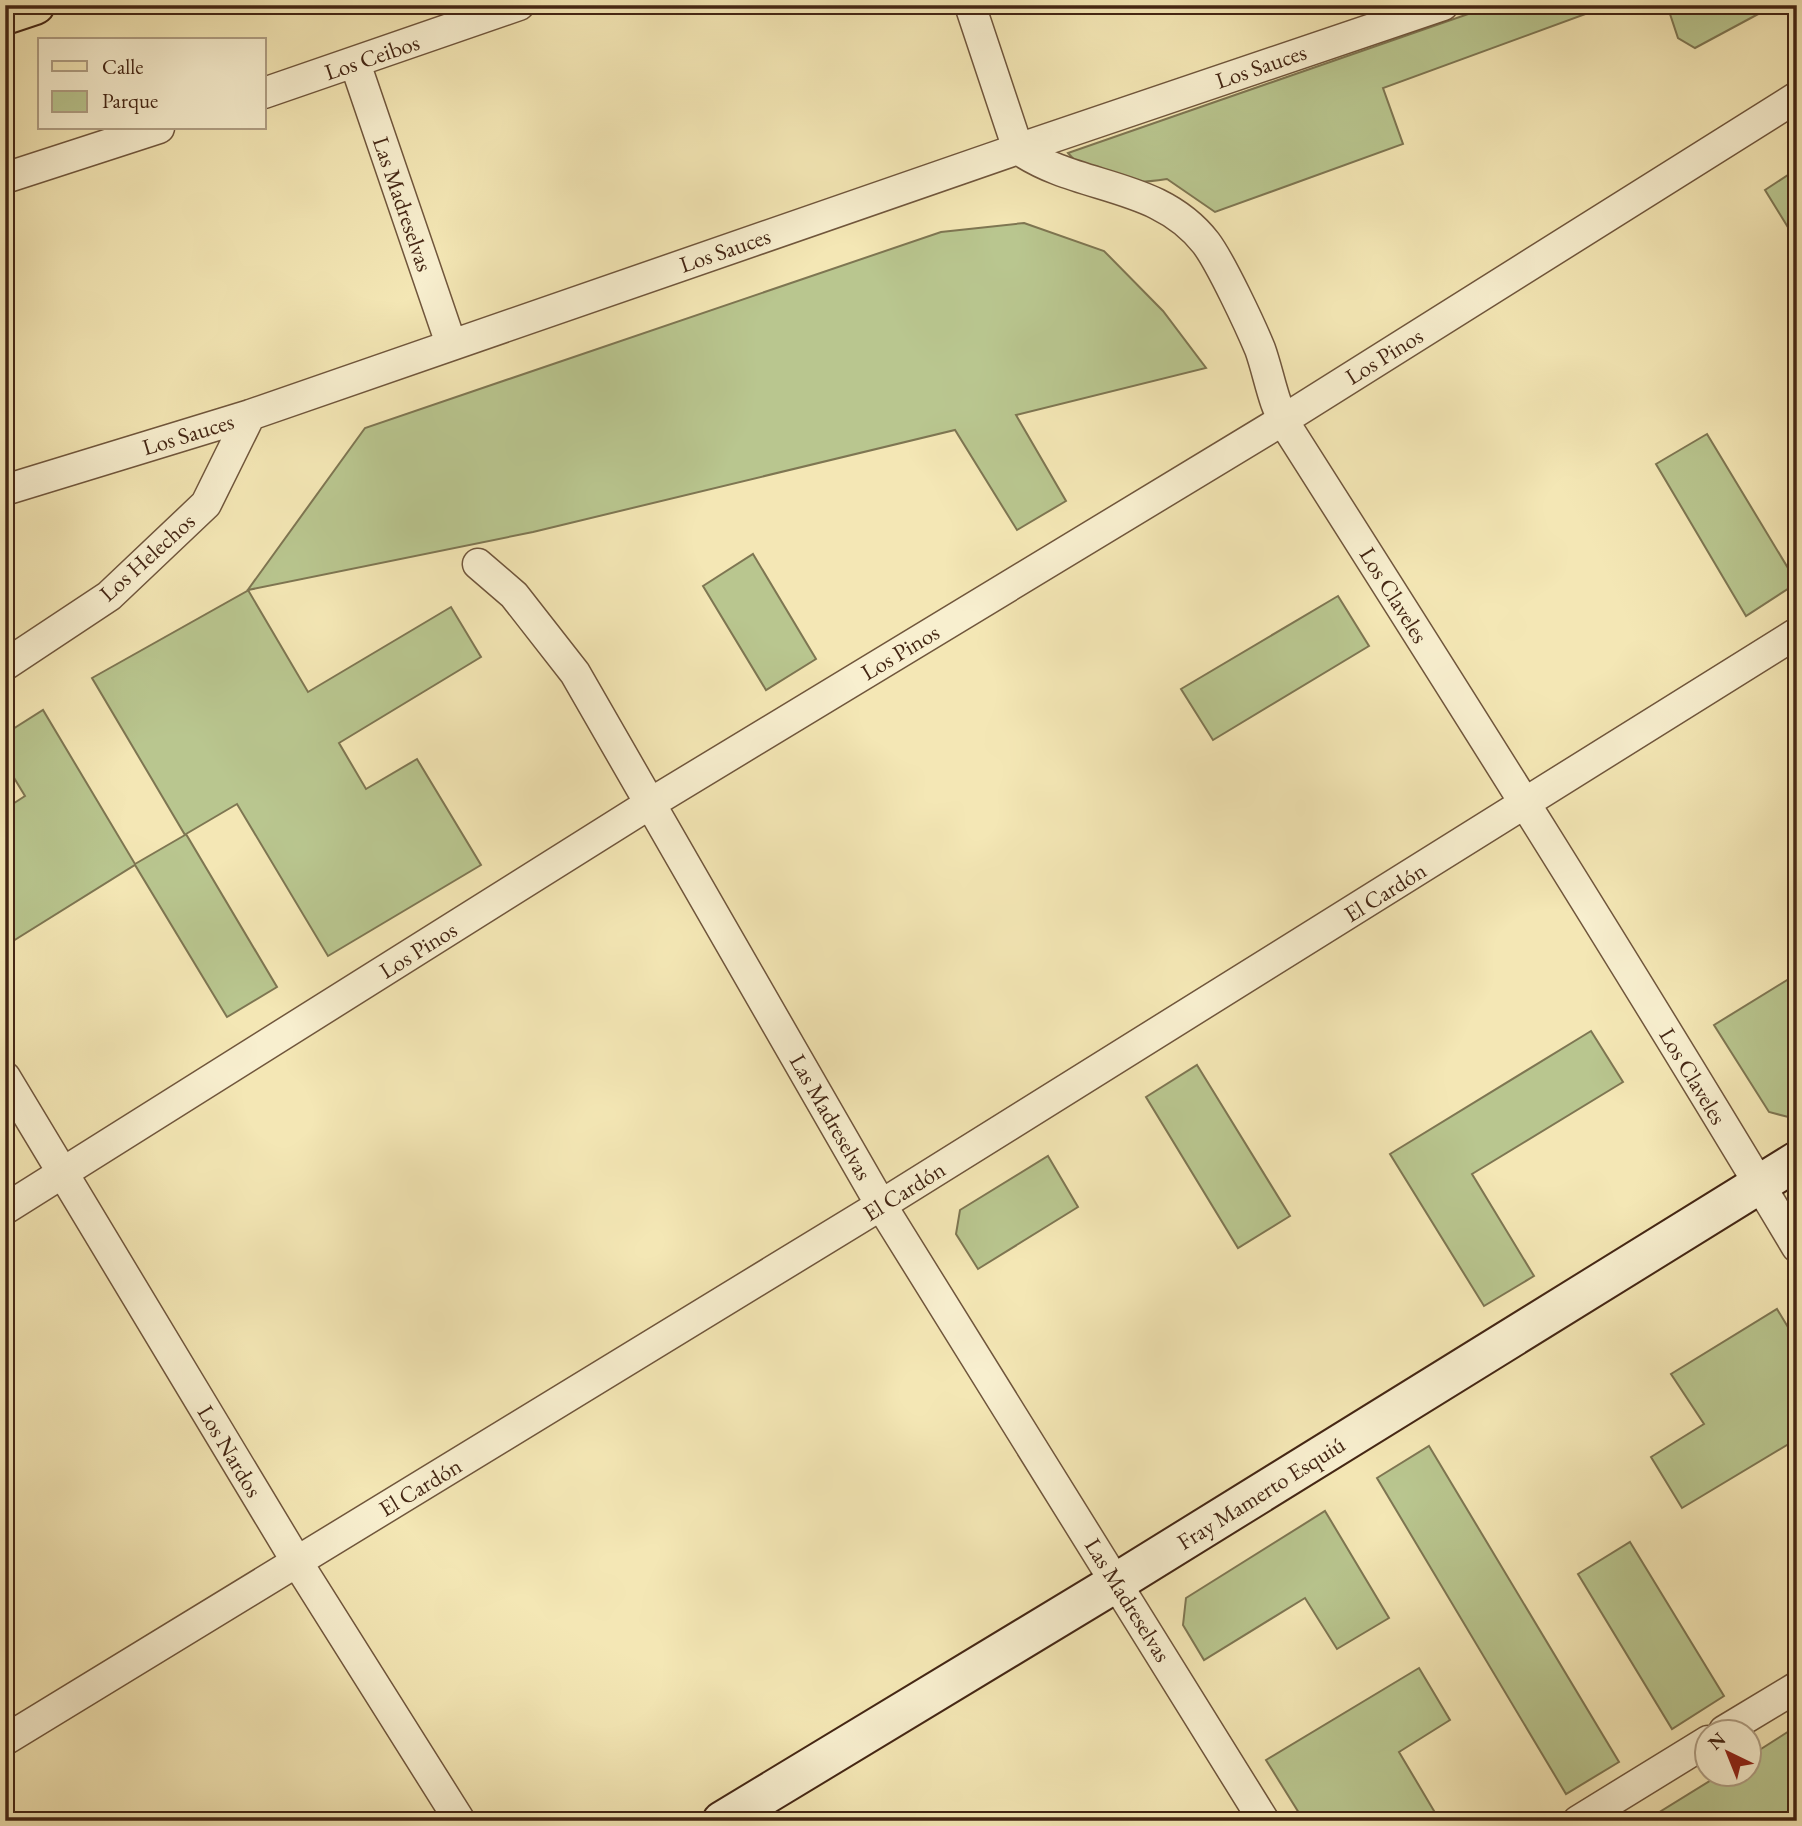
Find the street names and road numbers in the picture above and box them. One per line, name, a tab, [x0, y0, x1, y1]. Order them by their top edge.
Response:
street label: Los Ceibos	[321, 27, 423, 87]
street label: Los Sauces	[1212, 36, 1310, 96]
street label: Las Madreselvas	[366, 133, 440, 275]
street label: Los Sauces	[676, 220, 774, 280]
street label: Los Pinos	[1340, 320, 1428, 392]
street label: Los Sauces	[139, 406, 237, 462]
street label: Los Helechos	[93, 506, 201, 608]
street label: Los Claveles	[1353, 541, 1435, 649]
street label: Los Pinos	[855, 617, 945, 687]
street label: El Cardón	[1338, 855, 1432, 929]
street label: Los Pinos	[374, 914, 462, 986]
street label: Los Claveles	[1652, 1022, 1734, 1130]
street label: Las Madreselvas	[783, 1049, 879, 1185]
street label: El Cardón	[857, 1154, 951, 1228]
street label: Los Nardos	[191, 1399, 269, 1503]
street label: Fray Mamerto Esquiú	[1171, 1429, 1351, 1557]
street label: El Cardón	[373, 1451, 467, 1523]
street label: Las Madreselvas	[1078, 1532, 1178, 1668]

